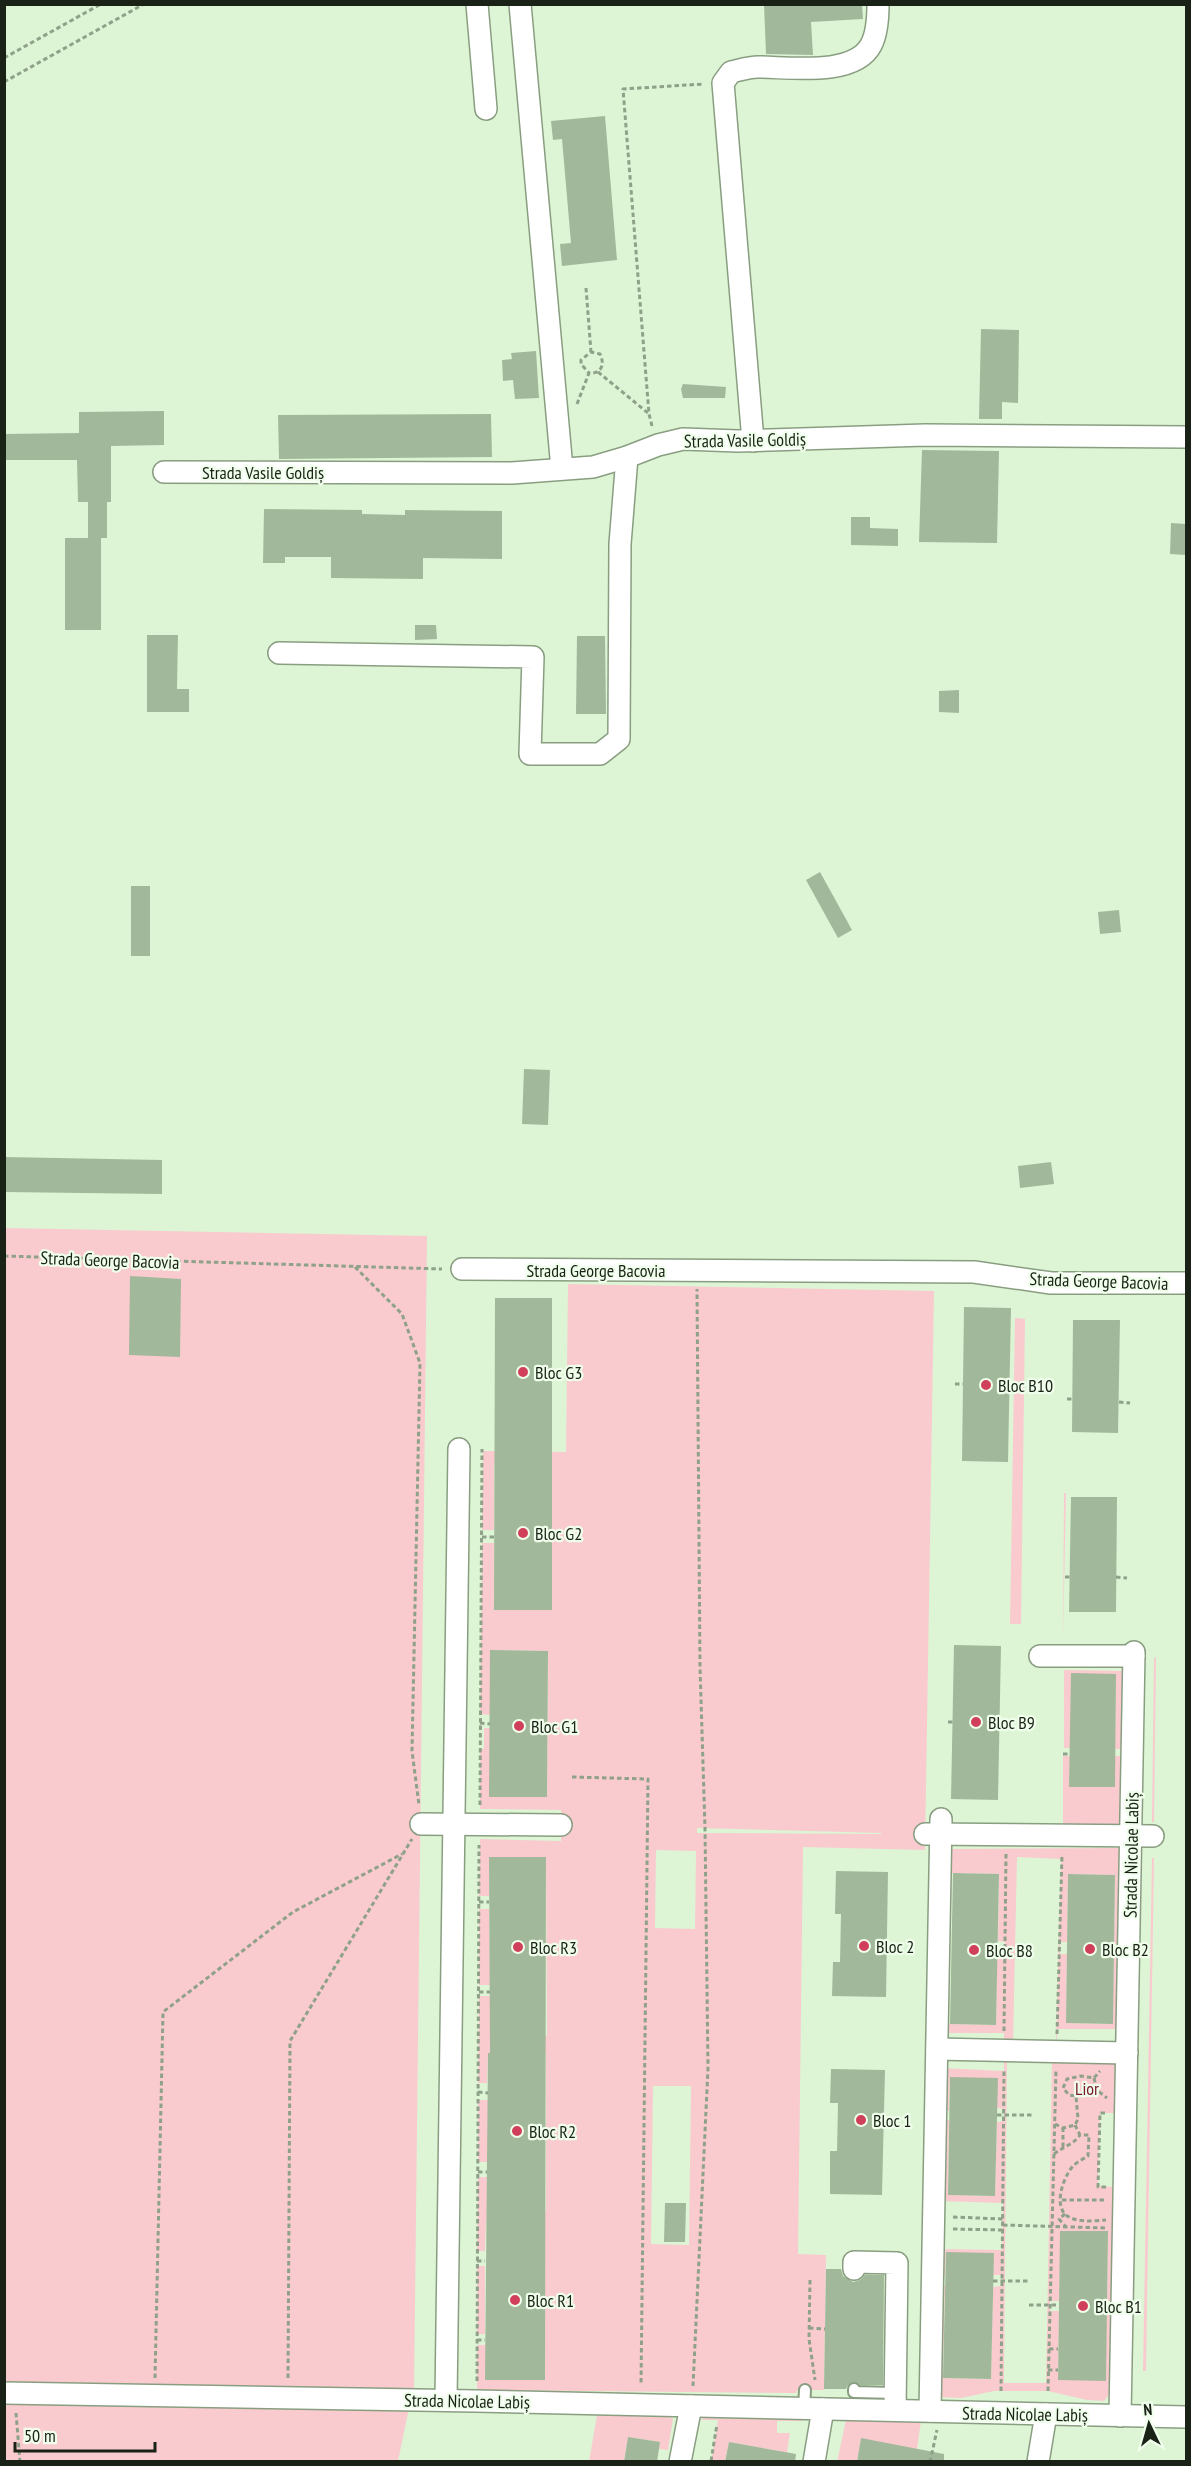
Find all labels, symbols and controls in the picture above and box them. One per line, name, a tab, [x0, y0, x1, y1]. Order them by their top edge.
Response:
street label: Strada Vasile Goldiș	[684, 427, 806, 453]
street label: Strada Vasile Goldiș	[202, 461, 324, 484]
street label: Strada George Bacovia	[40, 1246, 180, 1274]
street label: Strada George Bacovia	[527, 1259, 665, 1282]
street label: Strada George Bacovia	[1029, 1267, 1169, 1295]
place label: Bloc G3	[535, 1361, 582, 1384]
marker: Bloc G3	[516, 1365, 530, 1379]
place label: Bloc B10	[998, 1374, 1053, 1397]
marker: Bloc B10	[979, 1378, 993, 1392]
place label: Bloc G2	[535, 1522, 582, 1545]
marker: Bloc G2	[516, 1526, 530, 1540]
place label: Bloc B9	[988, 1711, 1035, 1734]
place label: Bloc G1	[531, 1715, 578, 1738]
marker: Bloc B9	[969, 1715, 983, 1729]
marker: Bloc G1	[512, 1719, 526, 1733]
street label: Strada Nicolae Labiș	[1118, 1792, 1144, 1918]
place label: Bloc 2	[876, 1935, 914, 1958]
place label: Bloc R3	[530, 1936, 577, 1959]
place label: Bloc B2	[1102, 1938, 1149, 1961]
marker: Bloc 2	[857, 1939, 871, 1953]
place label: Bloc B8	[986, 1939, 1033, 1962]
marker: Bloc R3	[511, 1940, 525, 1954]
marker: Bloc B2	[1083, 1942, 1097, 1956]
marker: Bloc B8	[967, 1943, 981, 1957]
park label: Lior	[1075, 2077, 1099, 2100]
place label: Bloc 1	[873, 2109, 911, 2132]
marker: Bloc 1	[854, 2113, 868, 2127]
place label: Bloc R2	[529, 2120, 576, 2143]
marker: Bloc R2	[510, 2124, 524, 2138]
place label: Bloc R1	[527, 2289, 574, 2312]
marker: Bloc R1	[508, 2293, 522, 2307]
place label: Bloc B1	[1095, 2295, 1142, 2318]
marker: Bloc B1	[1076, 2299, 1090, 2313]
street label: Strada Nicolae Labiș	[404, 2388, 530, 2414]
north arrow	[1119, 2394, 1179, 2454]
text: N	[1143, 2399, 1153, 2419]
street label: Strada Nicolae Labiș	[962, 2401, 1088, 2427]
scale bar	[15, 2415, 154, 2453]
text: 50 m	[24, 2424, 56, 2447]

